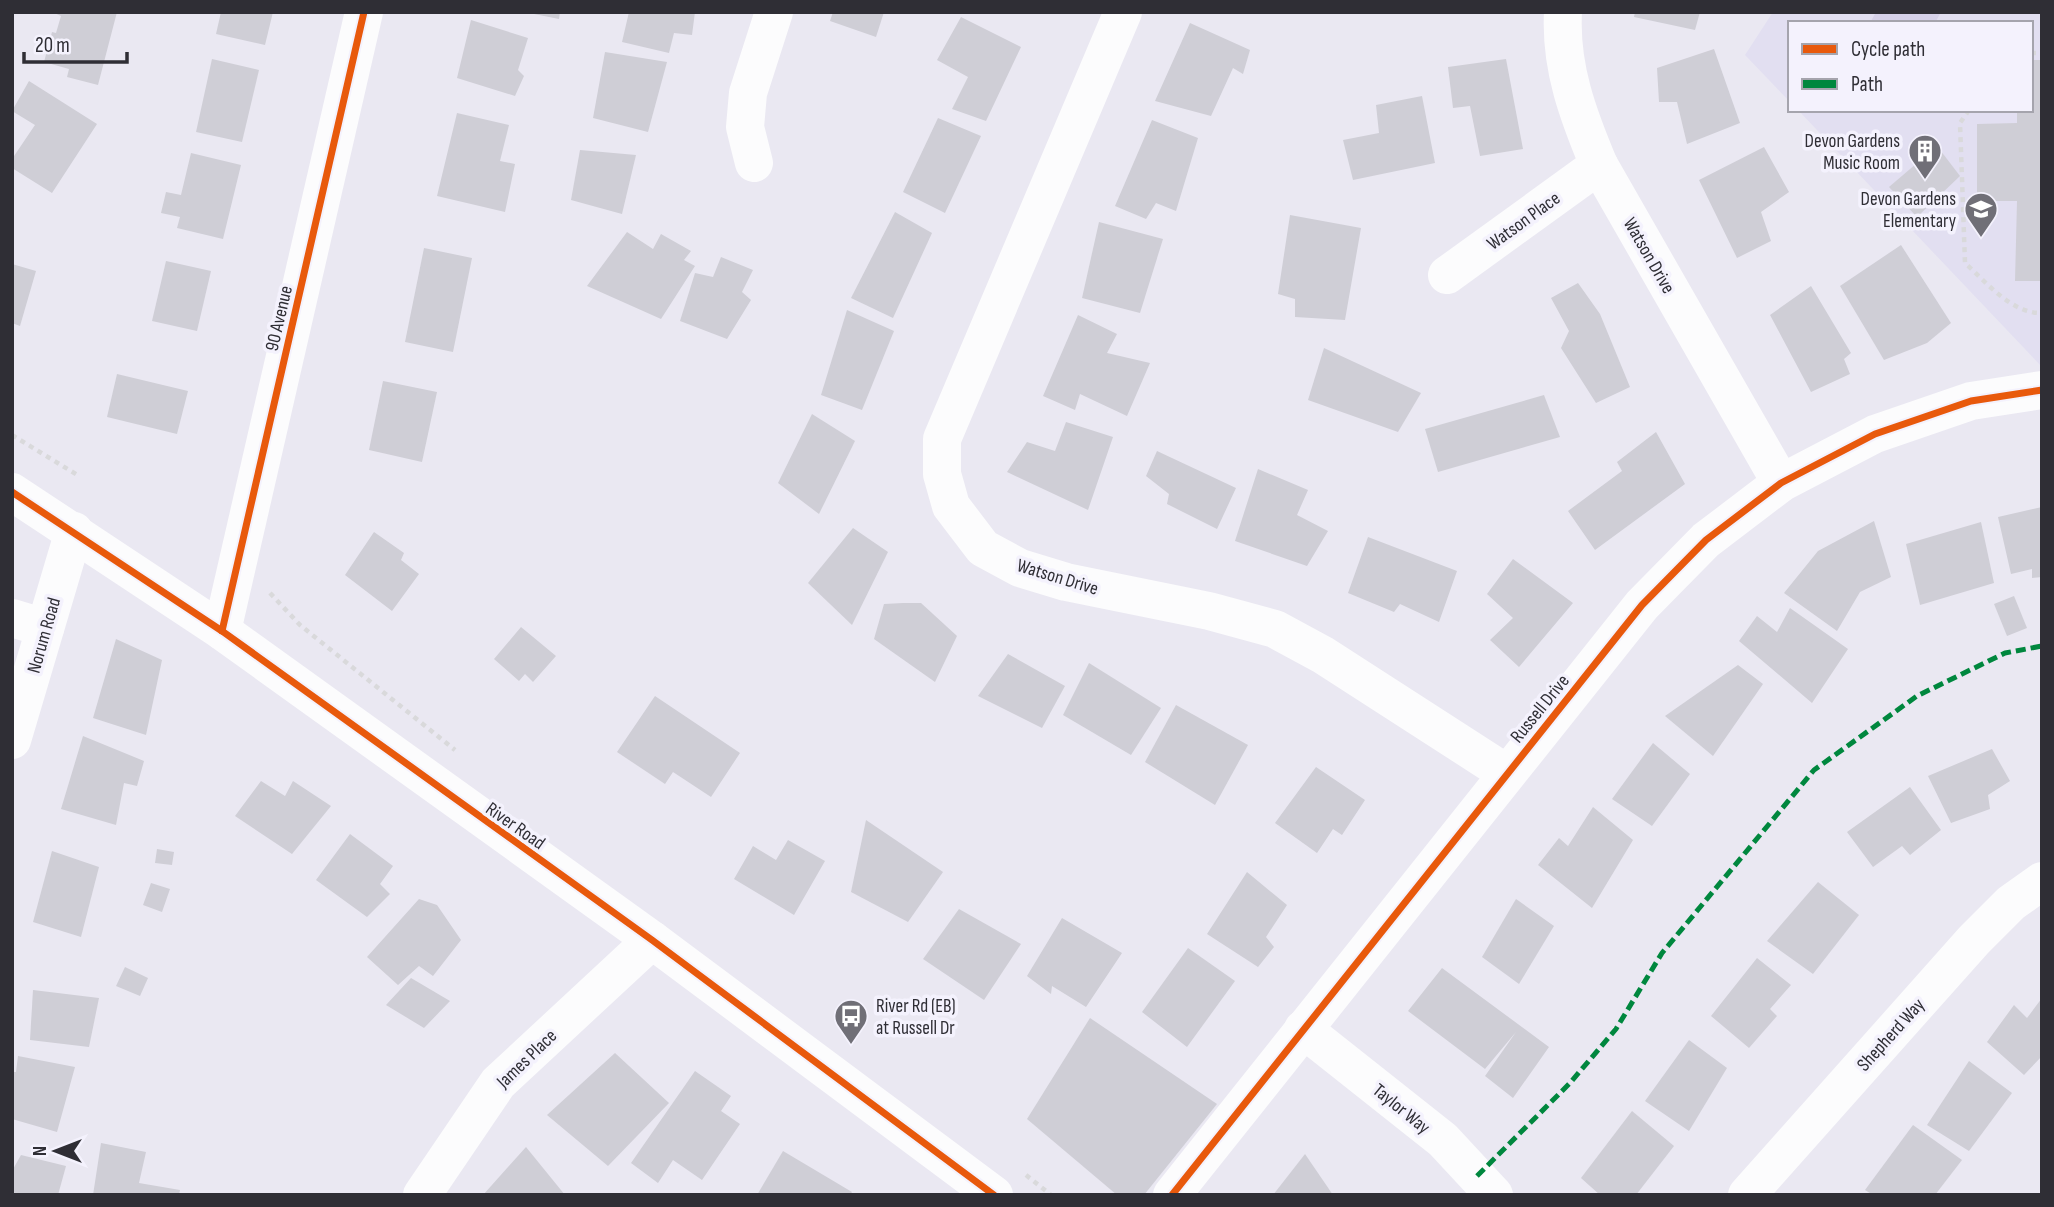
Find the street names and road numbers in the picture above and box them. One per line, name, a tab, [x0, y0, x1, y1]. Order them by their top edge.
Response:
street label: Watson Place	[1483, 187, 1565, 255]
street label: Watson Drive	[1618, 214, 1680, 298]
street label: 90 Avenue	[261, 283, 298, 353]
street label: Watson Drive	[1014, 554, 1101, 601]
street label: Norum Road	[23, 595, 66, 676]
street label: Russell Drive	[1506, 670, 1575, 748]
street label: River Road	[481, 798, 549, 855]
street label: Shepherd Way	[1852, 993, 1930, 1076]
street label: James Place	[491, 1025, 562, 1094]
street label: Taylor Way	[1368, 1079, 1435, 1140]

